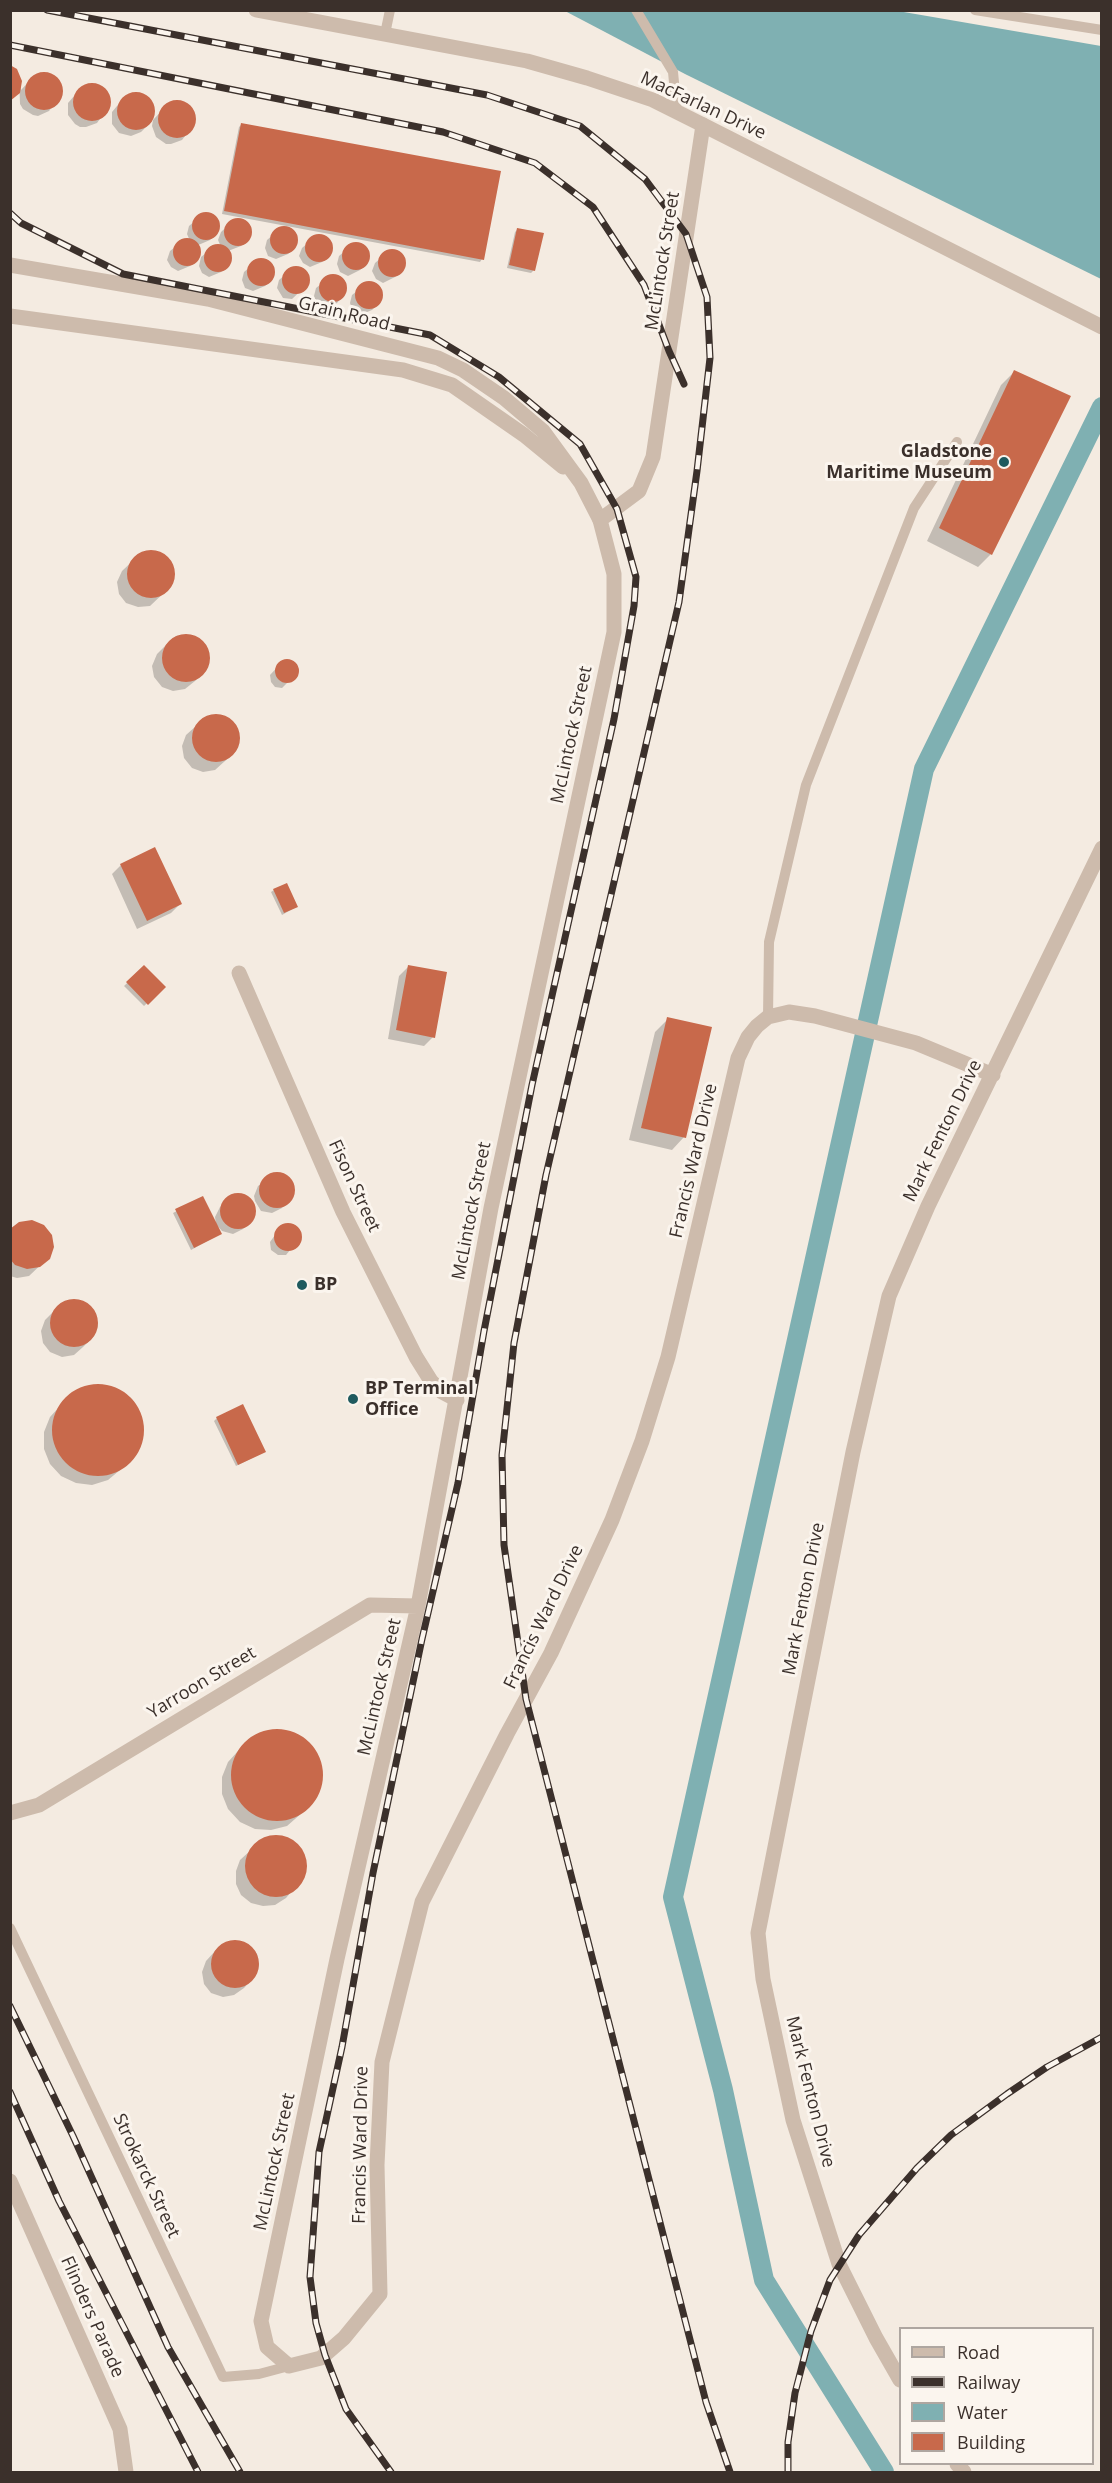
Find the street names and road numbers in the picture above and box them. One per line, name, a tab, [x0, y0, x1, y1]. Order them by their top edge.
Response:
street label: MacFarlan Drive	[637, 68, 769, 144]
street label: McLintock Street	[641, 190, 685, 332]
street label: Grain Road	[296, 292, 392, 336]
street label: McLintock Street	[547, 664, 597, 806]
street label: Mark Fenton Drive	[899, 1057, 987, 1205]
street label: Francis Ward Drive	[666, 1082, 722, 1240]
street label: Fison Street	[323, 1136, 385, 1236]
street label: McLintock Street	[448, 1140, 496, 1282]
street label: Mark Fenton Drive	[779, 1521, 829, 1677]
street label: Francis Ward Drive	[500, 1541, 588, 1693]
street label: McLintock Street	[354, 1616, 406, 1758]
street label: Yarroon Street	[144, 1642, 260, 1724]
street label: Mark Fenton Drive	[781, 2014, 839, 2170]
street label: Francis Ward Drive	[349, 2066, 373, 2224]
street label: McLintock Street	[250, 2091, 300, 2233]
street label: Strokarck Street	[108, 2111, 184, 2241]
street label: Flinders Parade	[56, 2253, 128, 2381]

